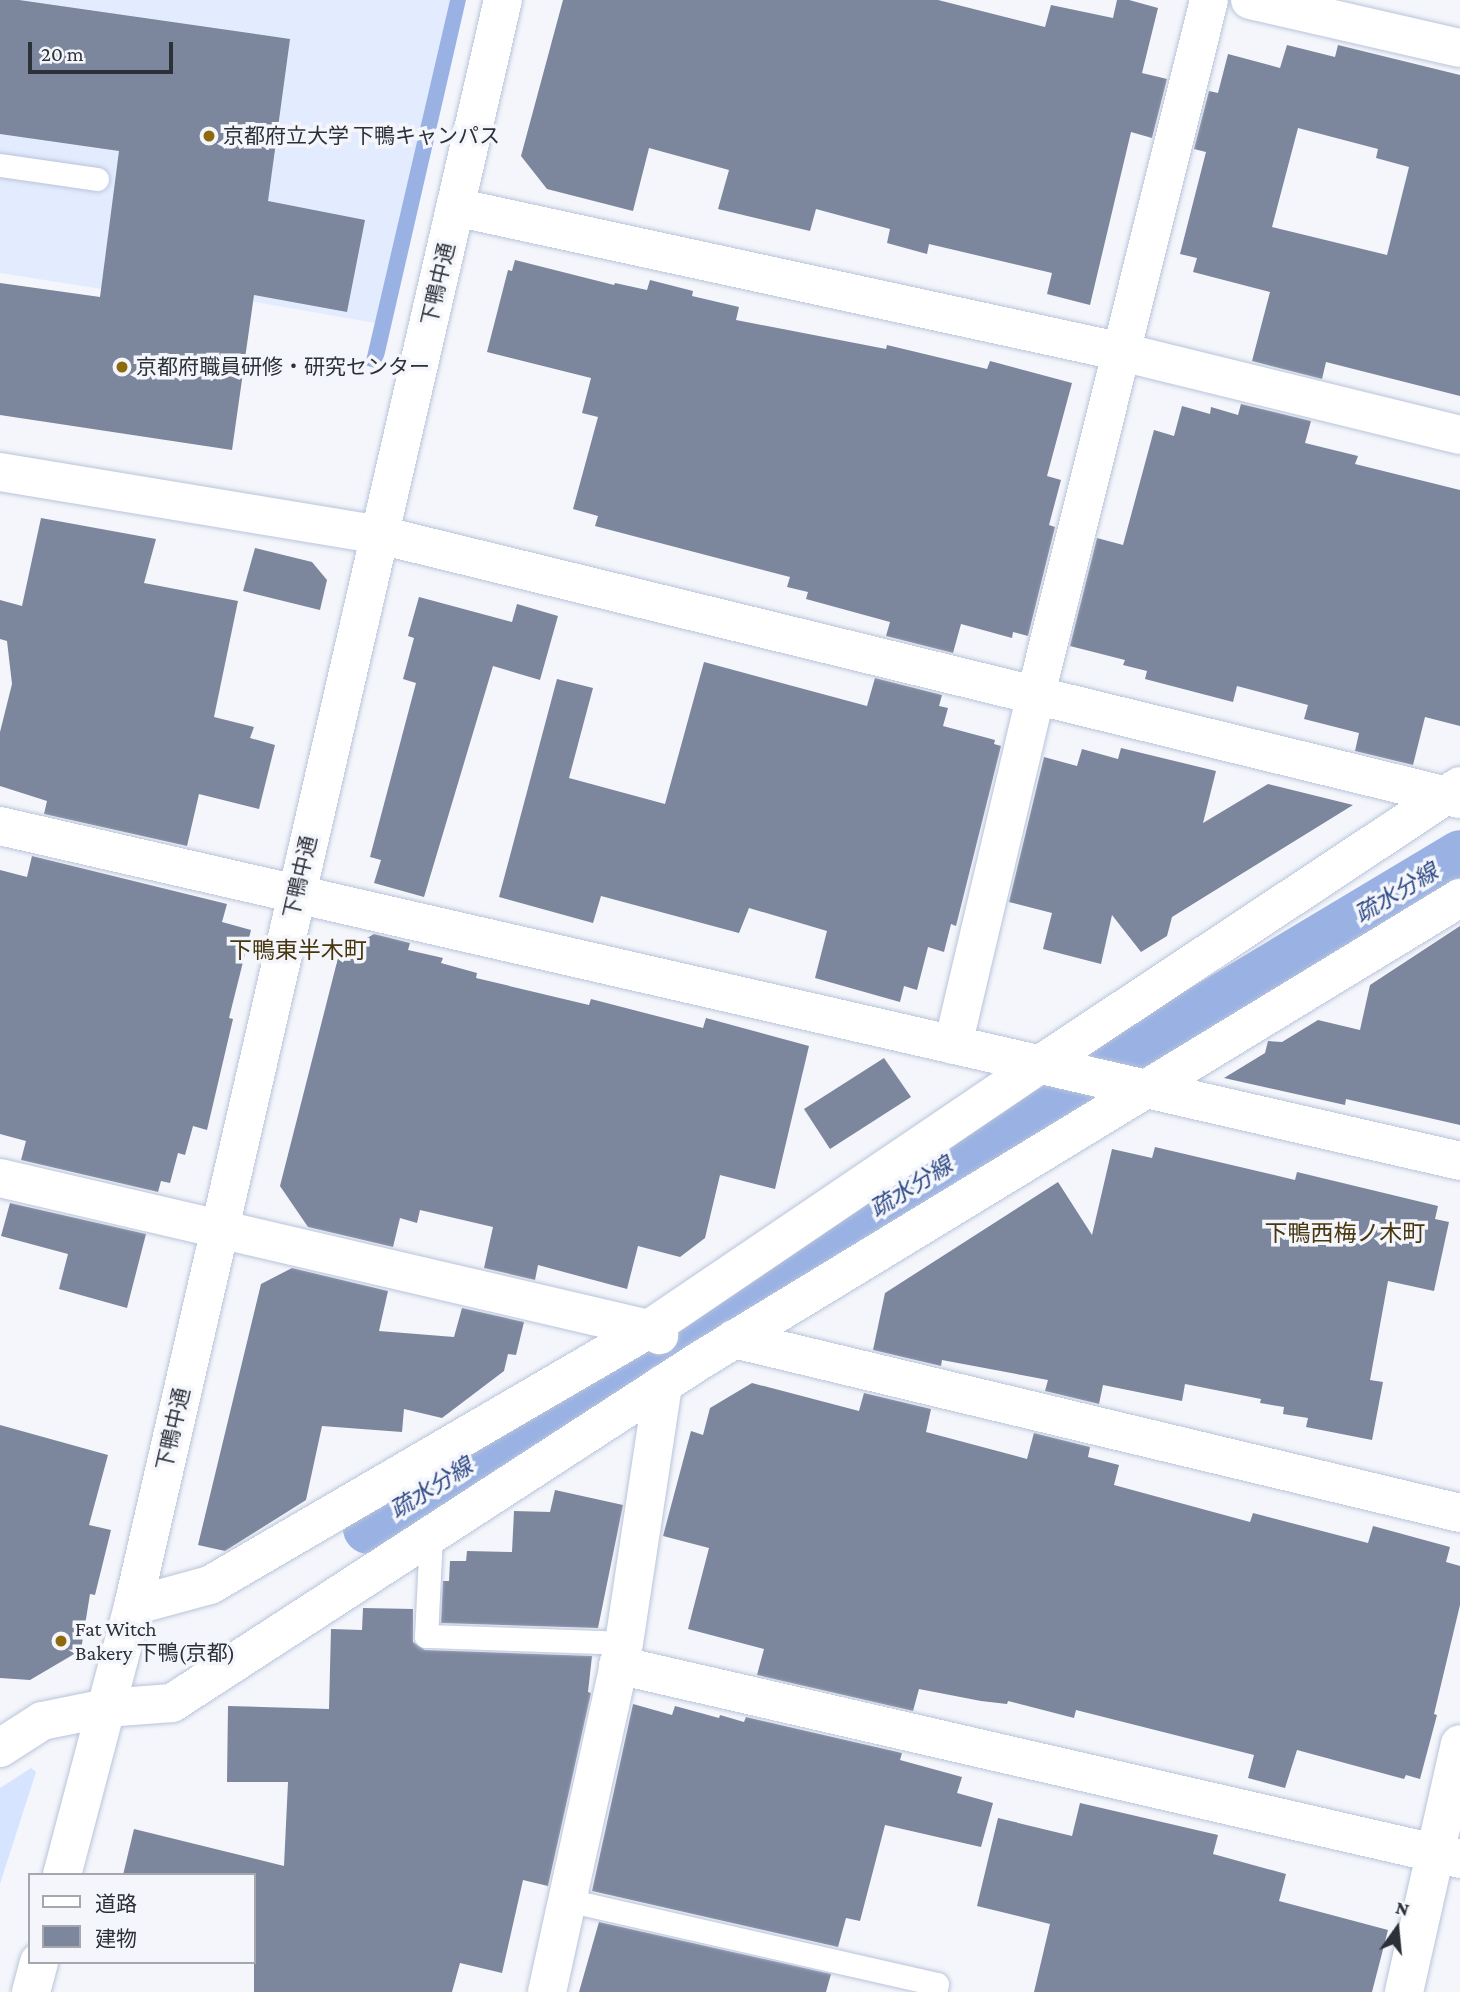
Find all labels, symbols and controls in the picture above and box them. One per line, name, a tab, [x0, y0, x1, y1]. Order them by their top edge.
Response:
scale bar	[32, 28, 177, 72]
text: 20 m	[41, 42, 84, 66]
place label: 京都府立大学 下鴨キャンパス	[223, 123, 500, 149]
marker: 京都府立大学 下鴨キャンパス	[201, 128, 217, 144]
street label: 下鴨中通	[416, 240, 460, 328]
place label: 京都府職員研修・研究センター	[136, 354, 430, 380]
marker: 京都府職員研修・研究センター	[114, 359, 130, 375]
street label: 下鴨中通	[278, 833, 322, 921]
water label: 疏水分線	[1349, 857, 1443, 929]
district label: 下鴨東半木町	[229, 936, 367, 964]
water label: 疏水分線	[865, 1151, 957, 1223]
district label: 下鴨西梅ノ木町	[1265, 1219, 1425, 1247]
street label: 下鴨中通	[151, 1385, 195, 1473]
water label: 疏水分線	[385, 1452, 477, 1524]
place label: Fat Witch Bakery 下鴨(京都)	[75, 1616, 235, 1666]
marker: Fat Witch Bakery 下鴨(京都)	[53, 1633, 69, 1649]
legend	[28, 1873, 256, 1964]
text: 道路	[95, 1892, 137, 1916]
north arrow	[1362, 1894, 1432, 1964]
text: N	[1394, 1896, 1412, 1920]
text: 建物	[95, 1927, 137, 1951]

